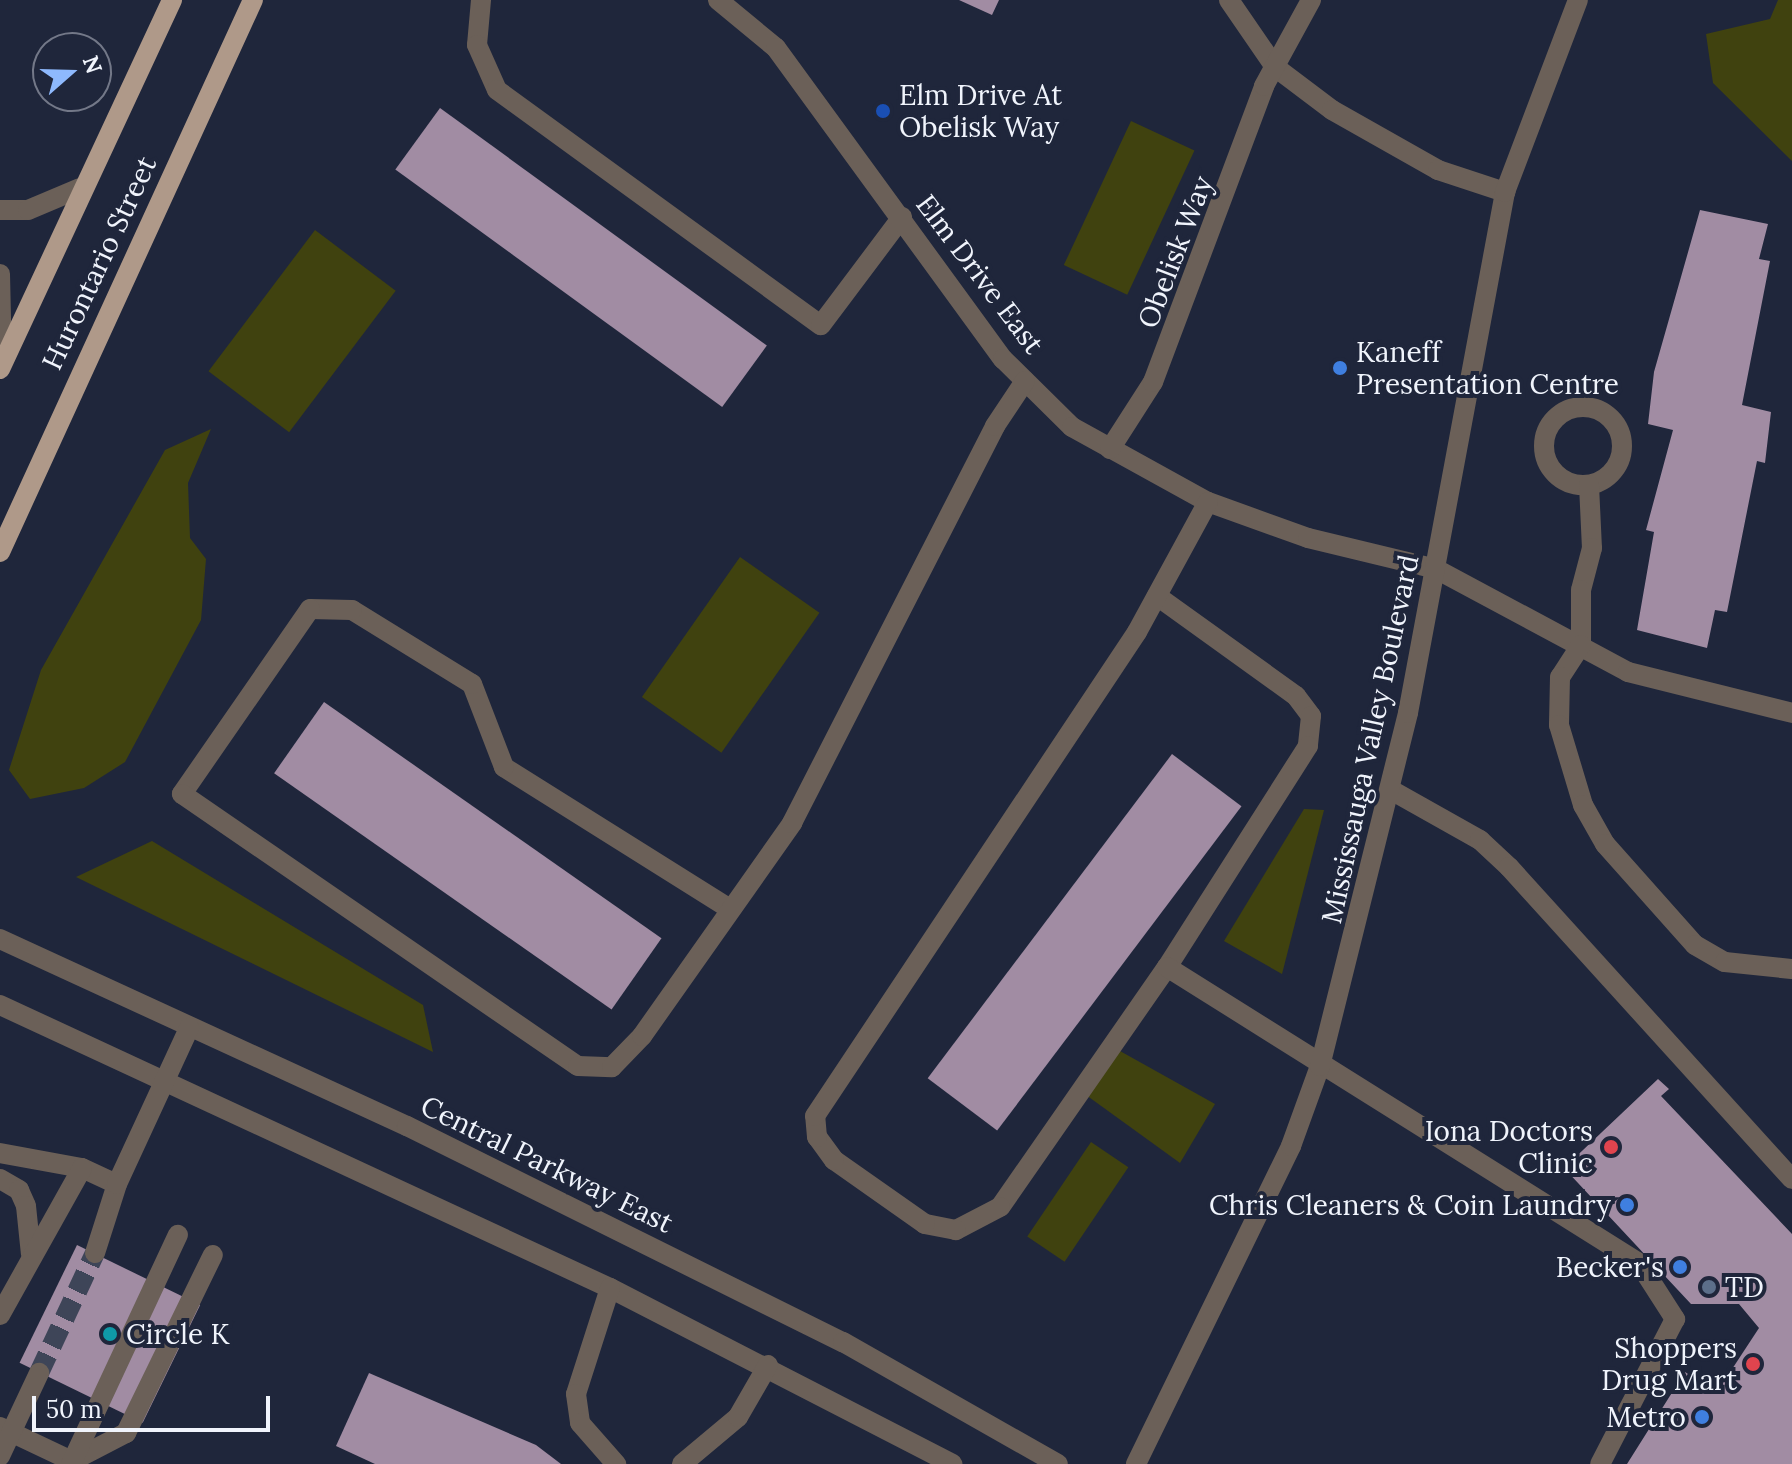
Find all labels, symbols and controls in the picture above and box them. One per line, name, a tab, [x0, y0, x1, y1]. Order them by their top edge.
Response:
north arrow	[32, 32, 112, 112]
text: N	[77, 52, 109, 77]
place label: Elm Drive At Obelisk Way	[899, 78, 1062, 144]
marker: Elm Drive At Obelisk Way	[874, 102, 892, 120]
street label: Hurontario Street	[35, 151, 163, 375]
street label: Obelisk Way	[1131, 171, 1219, 333]
street label: Elm Drive East	[909, 188, 1051, 360]
place label: Kaneff Presentation Centre	[1356, 335, 1619, 401]
marker: Kaneff Presentation Centre	[1331, 359, 1349, 377]
street label: Mississauga Valley Boulevard	[1314, 552, 1426, 926]
street label: Central Parkway East	[416, 1088, 678, 1240]
place label: Iona Doctors Clinic	[1425, 1114, 1593, 1180]
marker: Iona Doctors Clinic	[1600, 1136, 1622, 1158]
place label: Chris Cleaners & Coin Laundry	[1209, 1188, 1611, 1222]
marker: Chris Cleaners & Coin Laundry	[1618, 1196, 1636, 1214]
place label: Becker's	[1556, 1250, 1664, 1284]
marker: Becker's	[1671, 1258, 1689, 1276]
place label: TD	[1725, 1270, 1764, 1304]
marker: TD	[1700, 1278, 1718, 1296]
place label: Circle K	[126, 1317, 230, 1351]
marker: Circle K	[101, 1325, 119, 1343]
place label: Shoppers Drug Mart	[1601, 1331, 1737, 1397]
marker: Shoppers Drug Mart	[1744, 1355, 1762, 1373]
scale bar	[36, 1380, 274, 1430]
text: 50 m	[46, 1394, 102, 1425]
place label: Metro	[1606, 1400, 1686, 1434]
marker: Metro	[1693, 1408, 1711, 1426]

